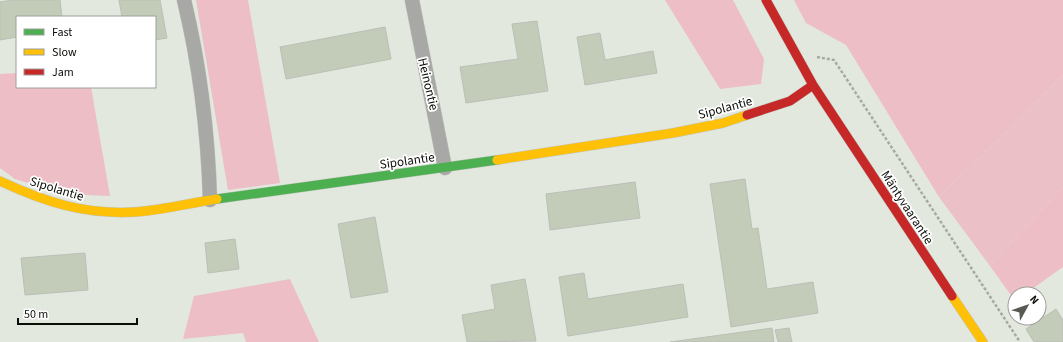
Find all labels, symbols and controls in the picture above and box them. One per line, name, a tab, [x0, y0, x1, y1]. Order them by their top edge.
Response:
legend	[16, 16, 156, 88]
text: Fast	[52, 24, 72, 41]
text: Slow	[52, 44, 77, 61]
street label: Heinontie	[413, 56, 443, 112]
text: Jam	[52, 64, 74, 81]
street label: Sipolantie	[696, 92, 754, 124]
street label: Sipolantie	[378, 148, 436, 174]
street label: Mäntyvaarantie	[877, 167, 938, 248]
street label: Sipolantie	[28, 172, 86, 206]
north arrow	[1007, 286, 1047, 326]
text: N	[1026, 292, 1042, 308]
scale bar	[18, 300, 137, 326]
text: 50 m	[24, 306, 48, 323]

